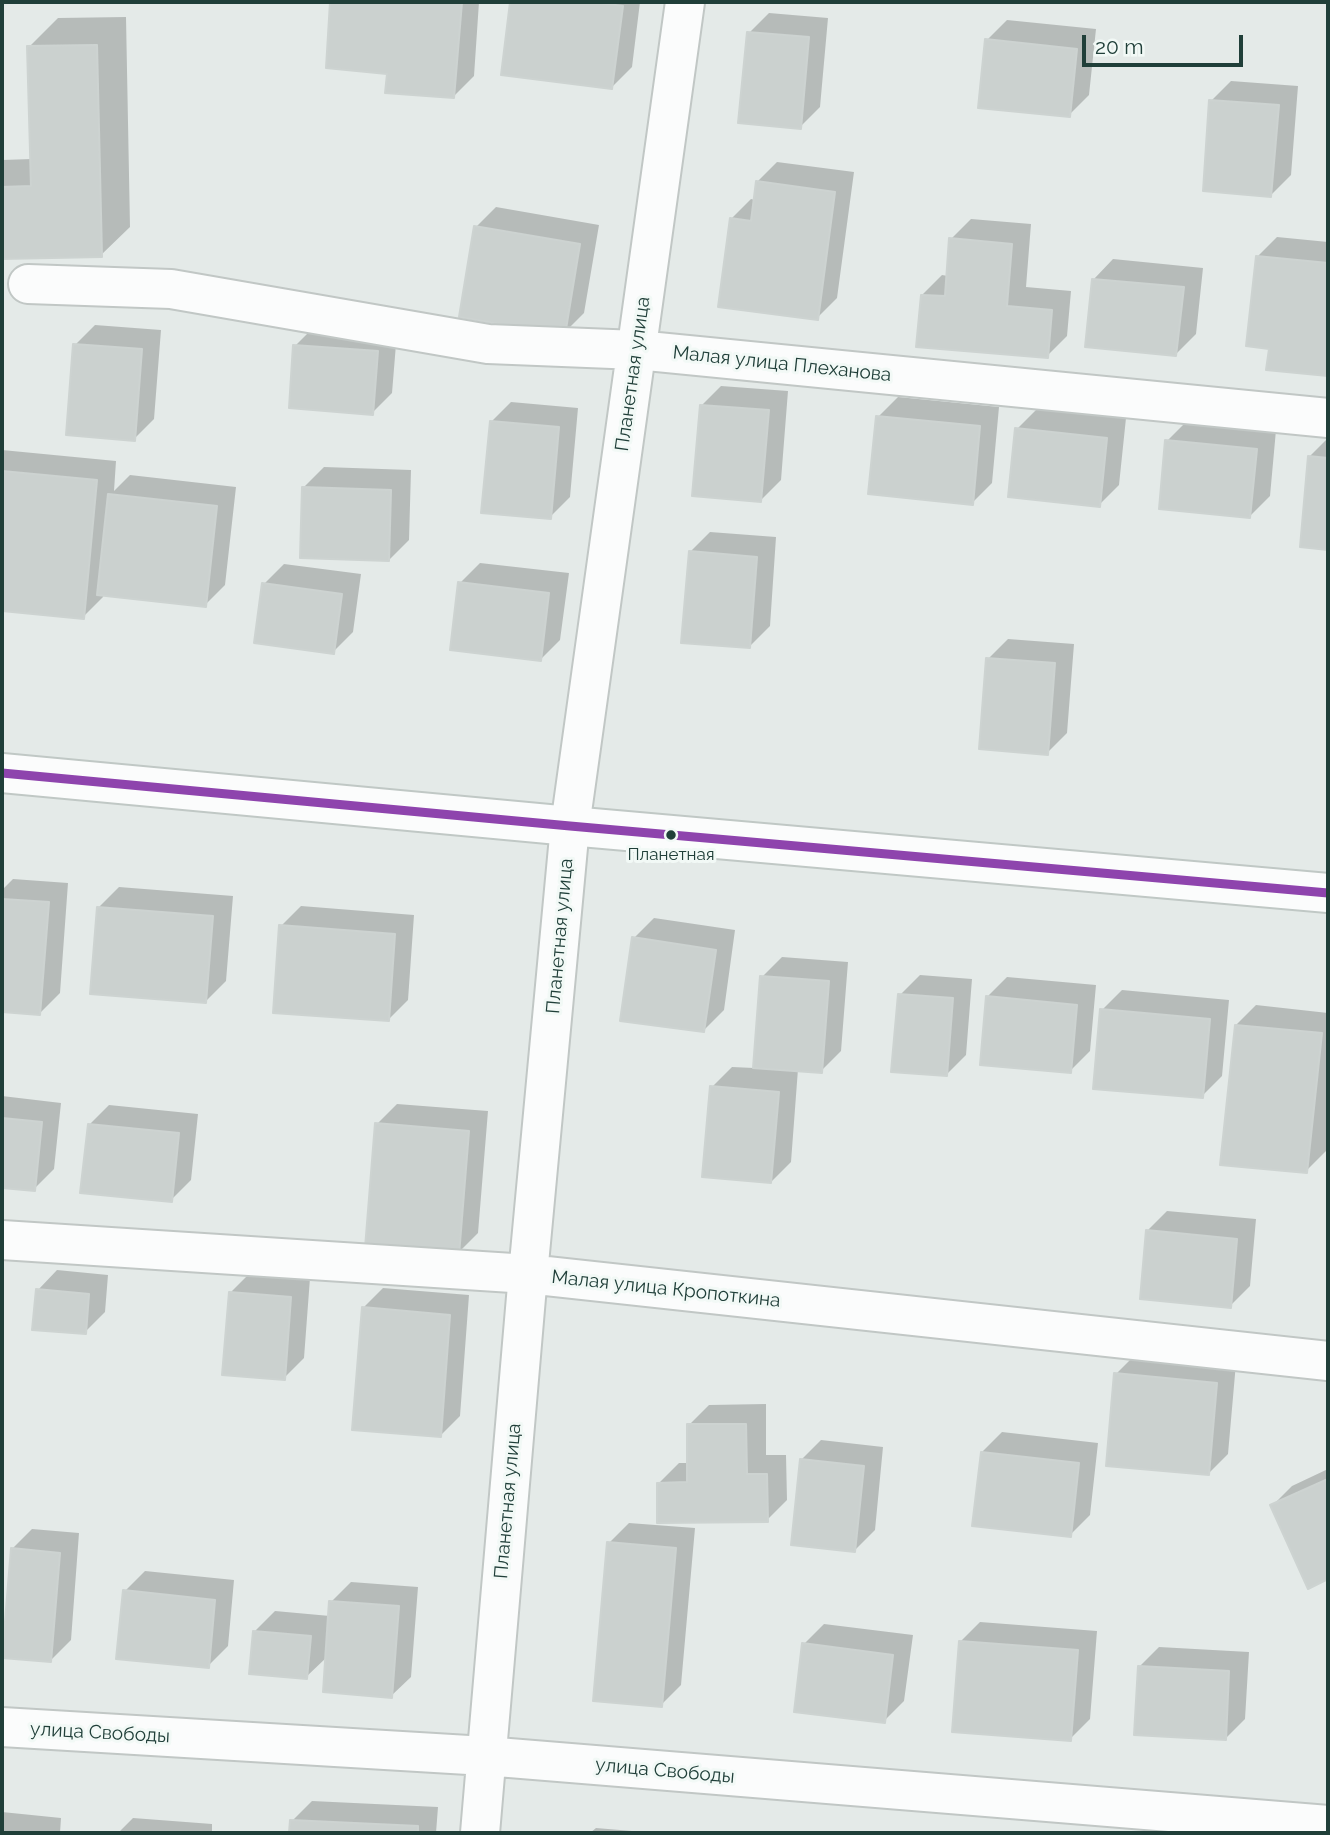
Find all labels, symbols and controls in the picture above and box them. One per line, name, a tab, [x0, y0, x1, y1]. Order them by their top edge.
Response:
scale bar	[1085, 21, 1246, 65]
text: 20 m	[1095, 34, 1143, 59]
street label: Планетная улица	[611, 295, 655, 453]
street label: Малая улица Плеханова	[672, 341, 892, 387]
marker: Планетная	[664, 828, 678, 842]
place label: Планетная	[627, 845, 715, 865]
street label: Планетная улица	[542, 857, 578, 1015]
street label: Малая улица Кропоткина	[550, 1266, 782, 1312]
street label: Планетная улица	[490, 1422, 526, 1580]
street label: улица Свободы	[30, 1718, 170, 1748]
street label: улица Свободы	[594, 1754, 736, 1788]

